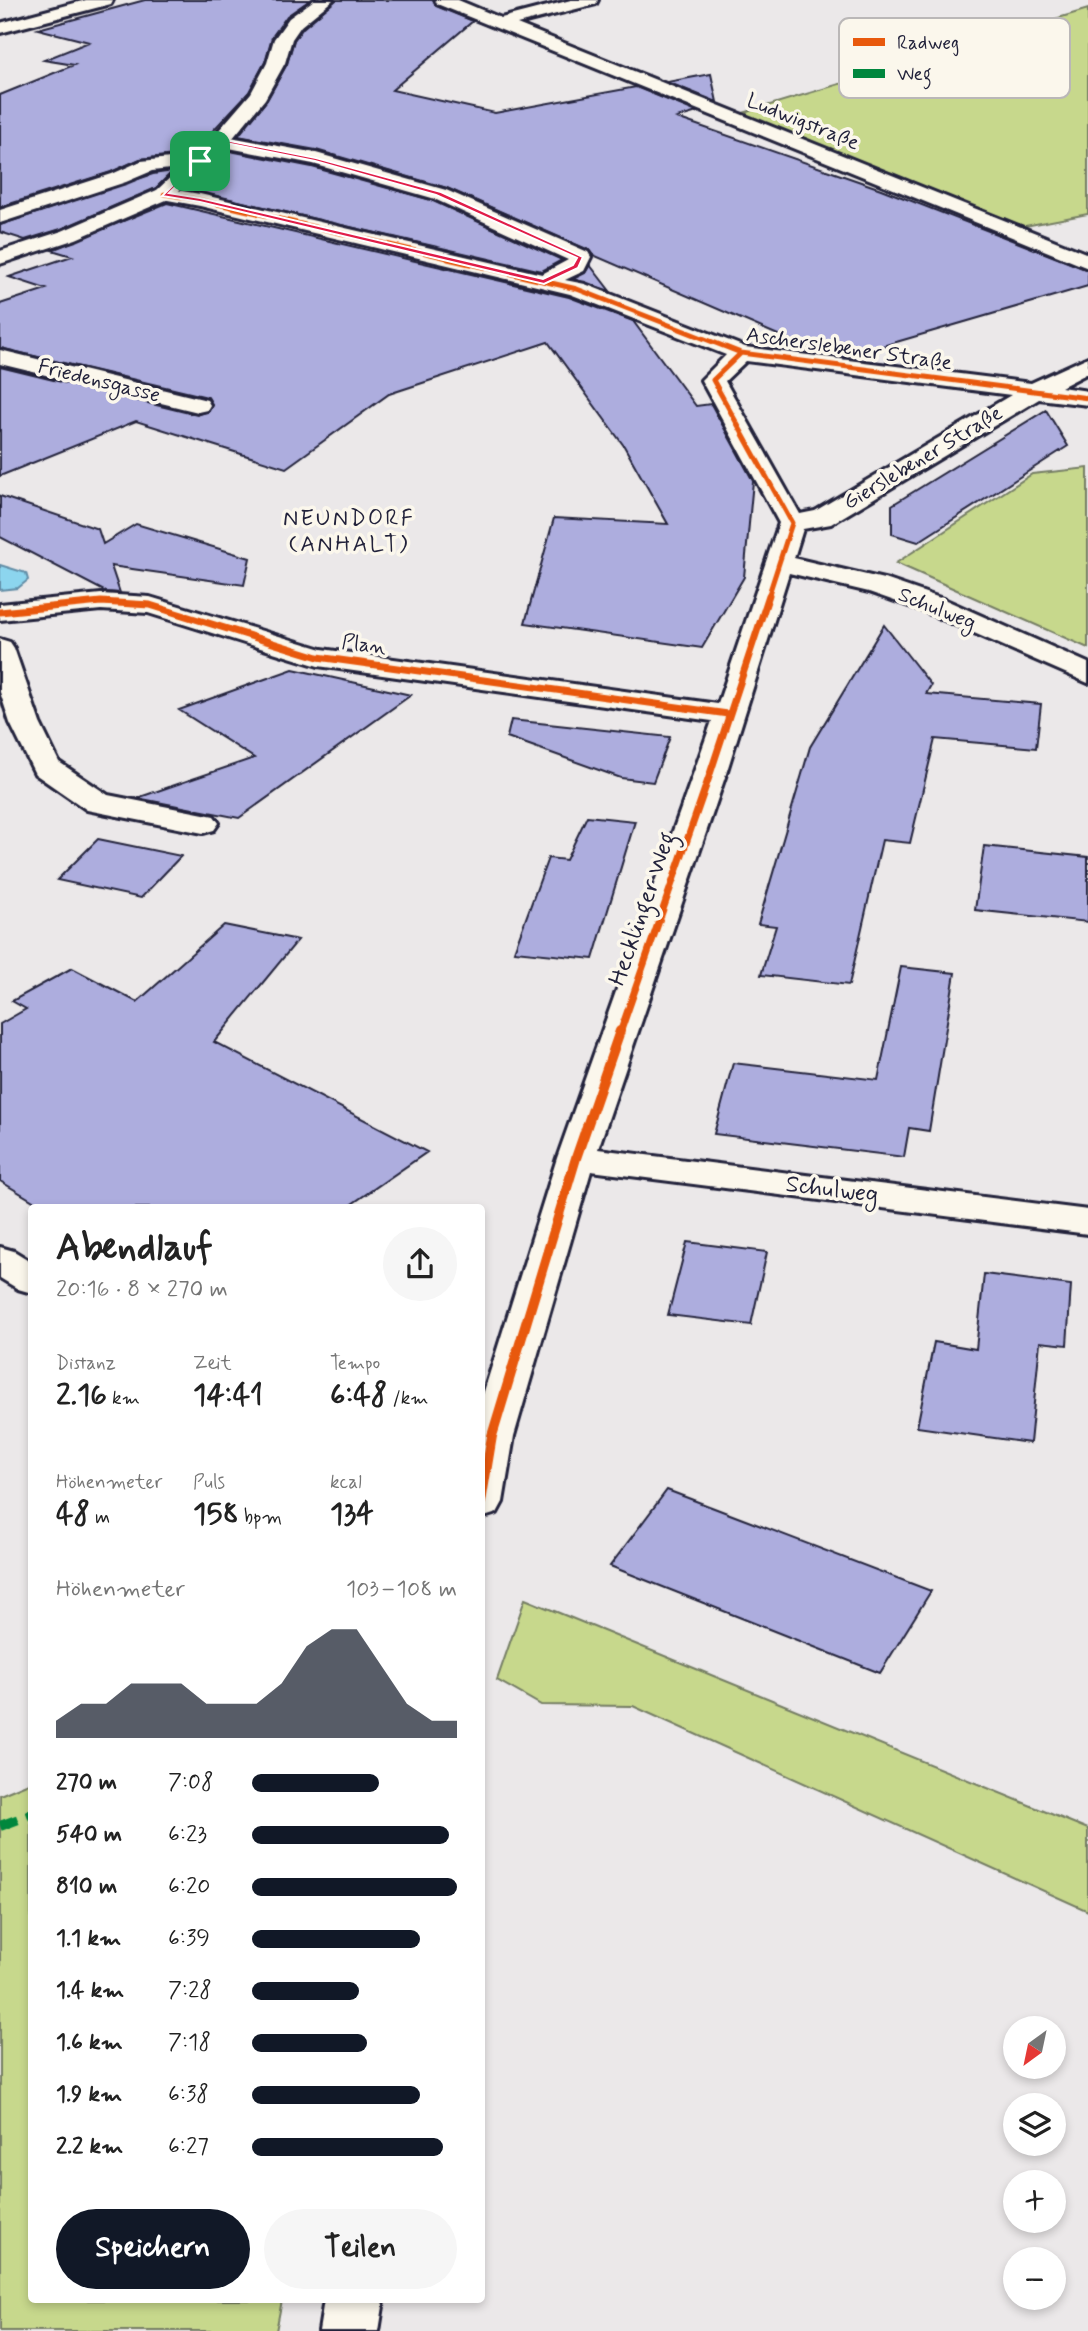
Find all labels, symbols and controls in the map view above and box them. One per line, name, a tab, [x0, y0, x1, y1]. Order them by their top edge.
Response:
legend	[839, 18, 1070, 98]
text: Radweg	[897, 31, 959, 57]
text: Weg	[897, 62, 932, 90]
street label: Ludwigstraße	[743, 87, 863, 157]
pin	[170, 131, 230, 191]
icon: arrive	[181, 142, 219, 180]
street label: Ascherslebener Straße	[744, 321, 954, 377]
street label: Friedensgasse	[35, 352, 163, 411]
street label: Gierslebener Straße	[838, 399, 1008, 517]
district label: NEUNDORF (ANHALT)	[283, 504, 415, 560]
street label: Schulweg	[894, 581, 980, 638]
street label: Plan	[340, 628, 389, 662]
street label: Hecklinger Weg	[602, 828, 687, 991]
street label: Schulweg	[784, 1169, 880, 1213]
text: Abendlauf	[56, 1224, 213, 1273]
button: share	[383, 1227, 457, 1301]
text: 20:16 · 8 × 270 m	[56, 1275, 228, 1305]
text: Distanz	[56, 1351, 116, 1376]
text: Zeit	[193, 1351, 232, 1376]
text: Tempo	[330, 1351, 380, 1376]
text: 2.16	[56, 1376, 107, 1415]
text: 14:41	[193, 1376, 263, 1415]
text: 6:48	[330, 1376, 387, 1415]
text: km	[107, 1386, 140, 1411]
text: /km	[387, 1386, 428, 1411]
text: Höhenmeter	[56, 1470, 162, 1495]
text: Puls	[193, 1470, 225, 1495]
text: kcal	[330, 1470, 362, 1495]
text: 48	[56, 1495, 90, 1534]
text: 158	[193, 1495, 239, 1534]
text: 134	[330, 1495, 374, 1534]
text: m	[90, 1505, 110, 1530]
text: bpm	[239, 1505, 282, 1530]
text: Höhenmeter	[56, 1575, 185, 1605]
text: 103–108 m	[346, 1575, 457, 1605]
text: 270 m	[56, 1768, 117, 1798]
text: 7:08	[168, 1768, 214, 1798]
text: 540 m	[56, 1820, 122, 1850]
text: 6:23	[168, 1820, 207, 1850]
text: 810 m	[56, 1872, 117, 1902]
text: 6:20	[168, 1872, 210, 1902]
text: 1.1 km	[56, 1924, 121, 1954]
text: 6:39	[168, 1924, 210, 1954]
text: 1.4 km	[56, 1976, 124, 2006]
text: 7:28	[168, 1976, 212, 2006]
north arrow	[1003, 2016, 1066, 2079]
map controls	[1003, 2016, 1066, 2310]
text: 1.6 km	[56, 2028, 123, 2058]
text: 7:18	[168, 2028, 211, 2058]
text: 1.9 km	[56, 2080, 122, 2110]
text: 6:38	[168, 2080, 209, 2110]
button: layers	[1003, 2093, 1066, 2156]
text: 2.2 km	[56, 2132, 123, 2162]
text: 6:27	[168, 2132, 209, 2162]
button: +	[1003, 2170, 1066, 2233]
button: Speichern	[56, 2209, 250, 2289]
button: Teilen	[264, 2209, 457, 2289]
button: −	[1003, 2247, 1066, 2310]

